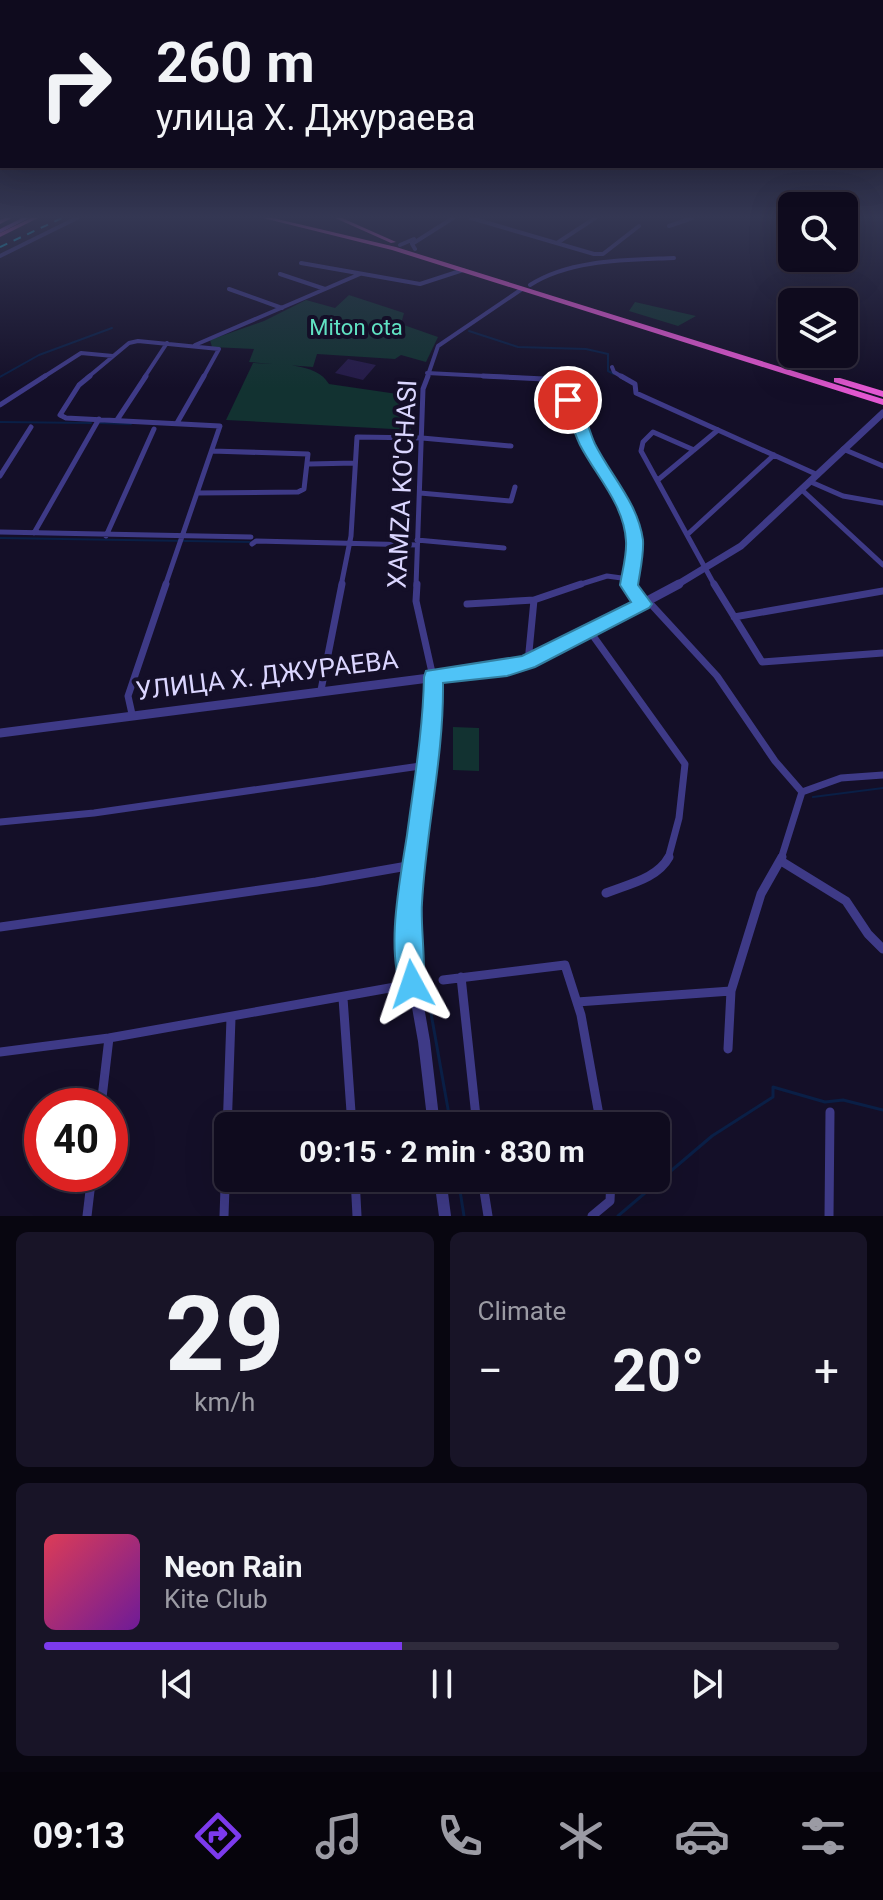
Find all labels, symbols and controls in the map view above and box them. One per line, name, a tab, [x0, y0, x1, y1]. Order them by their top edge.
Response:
text: 260 m	[156, 30, 315, 96]
icon: right	[24, 32, 128, 136]
text: улица Х. Джураева	[156, 97, 475, 139]
map controls	[778, 192, 858, 368]
button: search	[778, 192, 858, 272]
button: layers	[778, 288, 858, 368]
park label: Miton ota	[309, 315, 403, 340]
pin	[534, 366, 602, 434]
icon: arrive	[546, 378, 590, 422]
street label: XAMZA KO'CHASI	[382, 379, 422, 589]
street label: УЛИЦА Х. ДЖУРАЕВА	[134, 644, 400, 706]
position arrow	[370, 942, 454, 1026]
speed limit sign: 40	[24, 1088, 128, 1192]
text: 09:15 · 2 min · 830 m	[299, 1134, 585, 1169]
text: 29	[165, 1274, 284, 1395]
text: Climate	[478, 1296, 566, 1326]
text: 20°	[612, 1335, 704, 1406]
text: −	[478, 1345, 503, 1397]
text: +	[814, 1345, 839, 1397]
text: km/h	[194, 1387, 255, 1417]
text: Neon Rain	[164, 1549, 303, 1584]
text: Kite Club	[164, 1584, 268, 1614]
icon: previous	[155, 1662, 199, 1706]
icon: pause	[420, 1662, 464, 1706]
icon: next	[685, 1662, 729, 1706]
icon: directions	[190, 1808, 246, 1864]
icon: music	[311, 1808, 367, 1864]
icon: phone	[432, 1808, 488, 1864]
icon: climate	[553, 1808, 609, 1864]
icon: car	[674, 1808, 730, 1864]
icon: filters	[795, 1808, 851, 1864]
text: 09:13	[32, 1815, 125, 1857]

